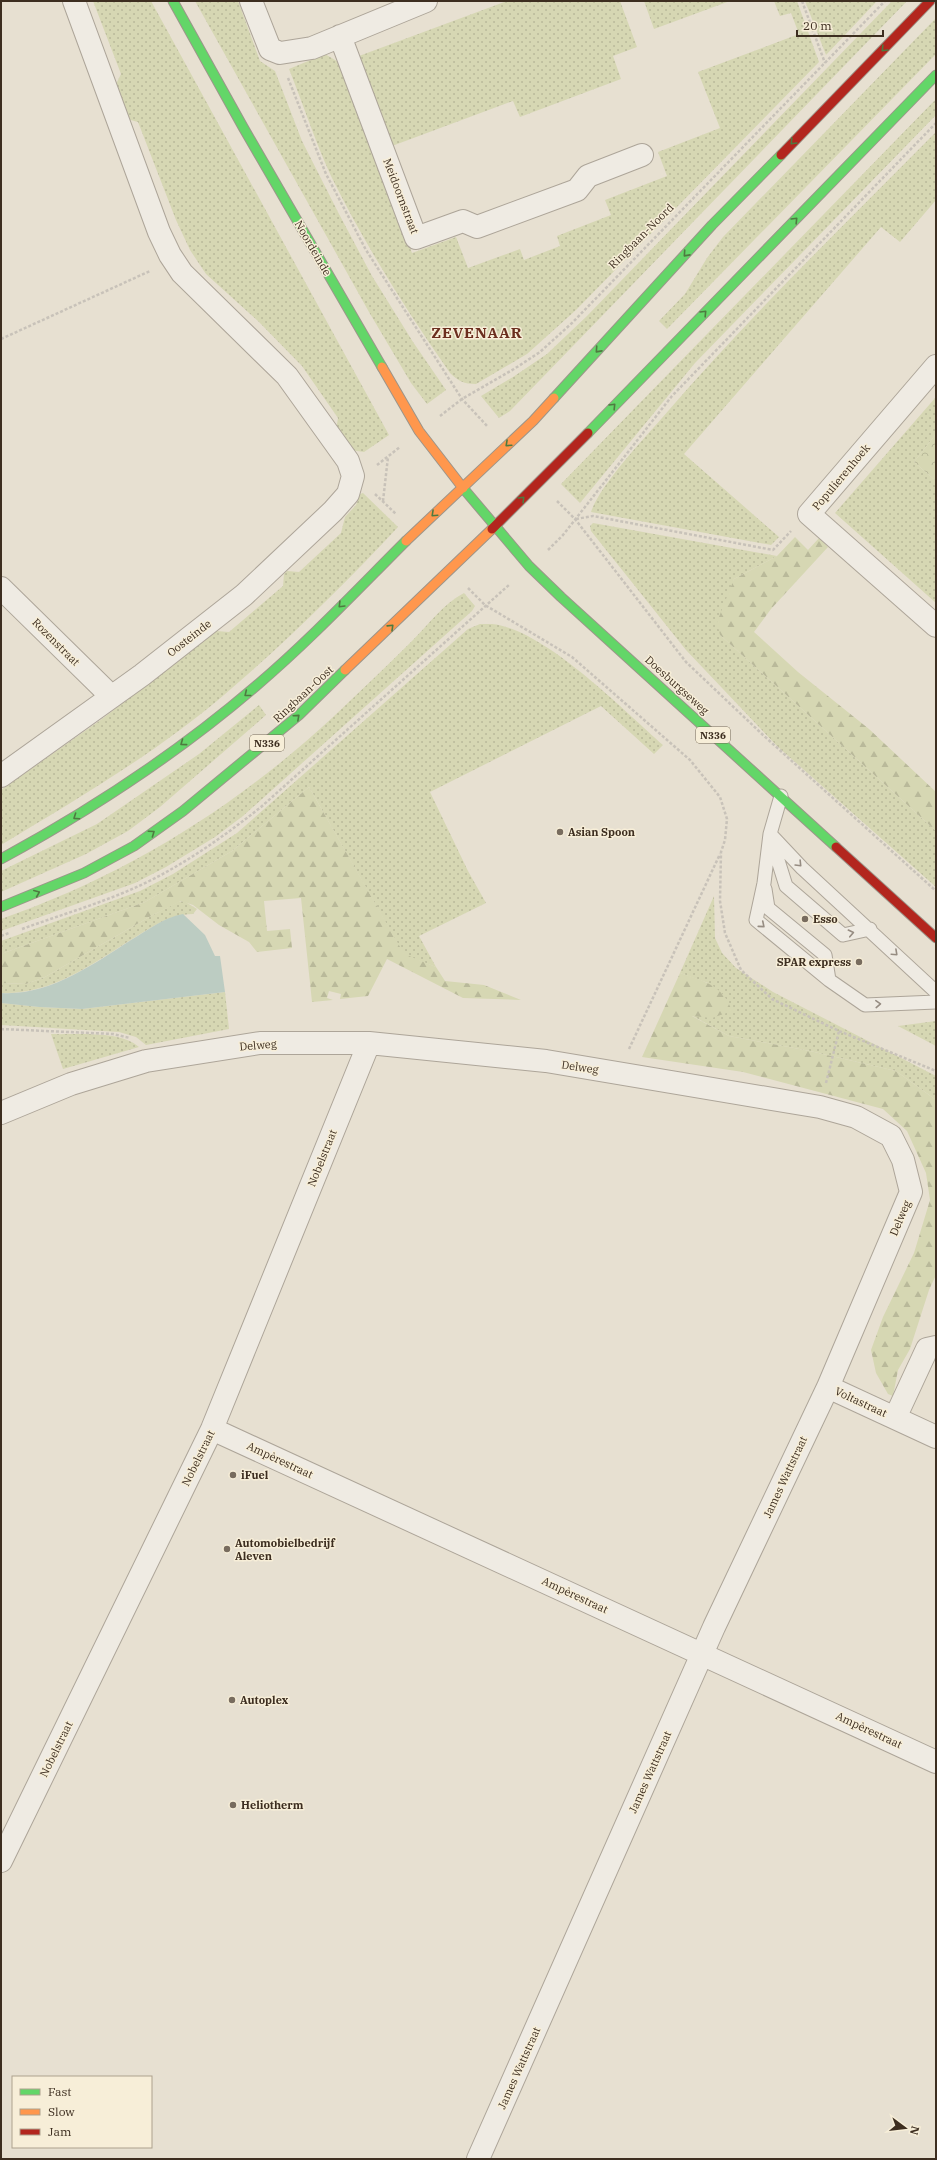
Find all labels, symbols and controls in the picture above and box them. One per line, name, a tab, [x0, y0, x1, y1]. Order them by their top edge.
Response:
scale bar	[797, 12, 883, 38]
text: 20 m	[803, 18, 832, 33]
one-way arrow	[881, 44, 888, 52]
one-way arrow	[790, 137, 798, 145]
street label: Meidoornstraat	[380, 156, 422, 236]
street label: Ringbaan-Noord	[605, 200, 677, 272]
one-way arrow	[790, 217, 797, 225]
street label: Noordeinde	[292, 218, 335, 278]
one-way arrow	[683, 249, 690, 257]
one-way arrow	[699, 310, 707, 318]
district label: ZEVENAAR	[431, 323, 523, 342]
one-way arrow	[595, 345, 603, 353]
one-way arrow	[608, 403, 616, 411]
one-way arrow	[506, 440, 513, 447]
street label: Populierenhoek	[809, 441, 873, 513]
one-way arrow	[517, 496, 525, 504]
one-way arrow	[431, 509, 439, 517]
one-way arrow	[338, 600, 346, 608]
street label: Rozenstraat	[29, 615, 83, 669]
street label: Oosteinde	[164, 616, 214, 660]
one-way arrow	[386, 624, 394, 632]
street label: Doesburgseweg	[642, 653, 712, 717]
street label: Ringbaan-Oost	[270, 662, 336, 726]
one-way arrow	[244, 690, 251, 697]
one-way arrow	[292, 714, 300, 721]
road number: N336	[696, 727, 730, 743]
road number: N336	[250, 735, 284, 751]
one-way arrow	[180, 738, 187, 746]
one-way arrow	[73, 812, 80, 820]
place label: Asian Spoon	[568, 825, 635, 839]
marker: Asian Spoon	[555, 827, 565, 837]
one-way arrow	[148, 831, 155, 838]
one-way arrow	[794, 859, 802, 867]
one-way arrow	[34, 889, 41, 897]
place label: Esso	[813, 912, 838, 926]
marker: Esso	[800, 914, 810, 924]
one-way arrow	[757, 920, 765, 927]
one-way arrow	[848, 930, 854, 938]
one-way arrow	[890, 948, 898, 955]
place label: SPAR express	[777, 955, 851, 969]
marker: SPAR express	[854, 957, 864, 967]
one-way arrow	[875, 1000, 881, 1009]
street label: Delweg	[239, 1036, 277, 1054]
street label: Delweg	[561, 1057, 599, 1077]
street label: Nobelstraat	[304, 1127, 340, 1189]
street label: Delweg	[886, 1198, 914, 1238]
street label: Voltastraat	[833, 1384, 889, 1420]
street label: Nobelstraat	[178, 1428, 218, 1488]
street label: James Wattstraat	[760, 1434, 810, 1520]
street label: Ampèrestraat	[245, 1439, 315, 1481]
place label: iFuel	[241, 1468, 269, 1482]
marker: iFuel	[228, 1470, 238, 1480]
place label: Automobielbedrijf Aleven	[235, 1536, 335, 1563]
marker: Automobielbedrijf Aleven	[222, 1544, 232, 1554]
street label: Ampèrestraat	[540, 1574, 610, 1616]
place label: Autoplex	[240, 1693, 289, 1707]
marker: Autoplex	[227, 1695, 237, 1705]
street label: Ampèrestraat	[834, 1709, 904, 1751]
street label: Nobelstraat	[36, 1719, 76, 1779]
street label: James Wattstraat	[626, 1729, 674, 1815]
place label: Heliotherm	[241, 1798, 304, 1812]
marker: Heliotherm	[228, 1800, 238, 1810]
street label: James Wattstraat	[495, 2025, 543, 2111]
legend	[12, 2076, 152, 2148]
text: Fast	[48, 2084, 72, 2099]
text: Slow	[48, 2104, 75, 2119]
north arrow	[885, 2108, 925, 2148]
text: Jam	[48, 2124, 72, 2139]
text: N	[907, 2125, 923, 2137]

